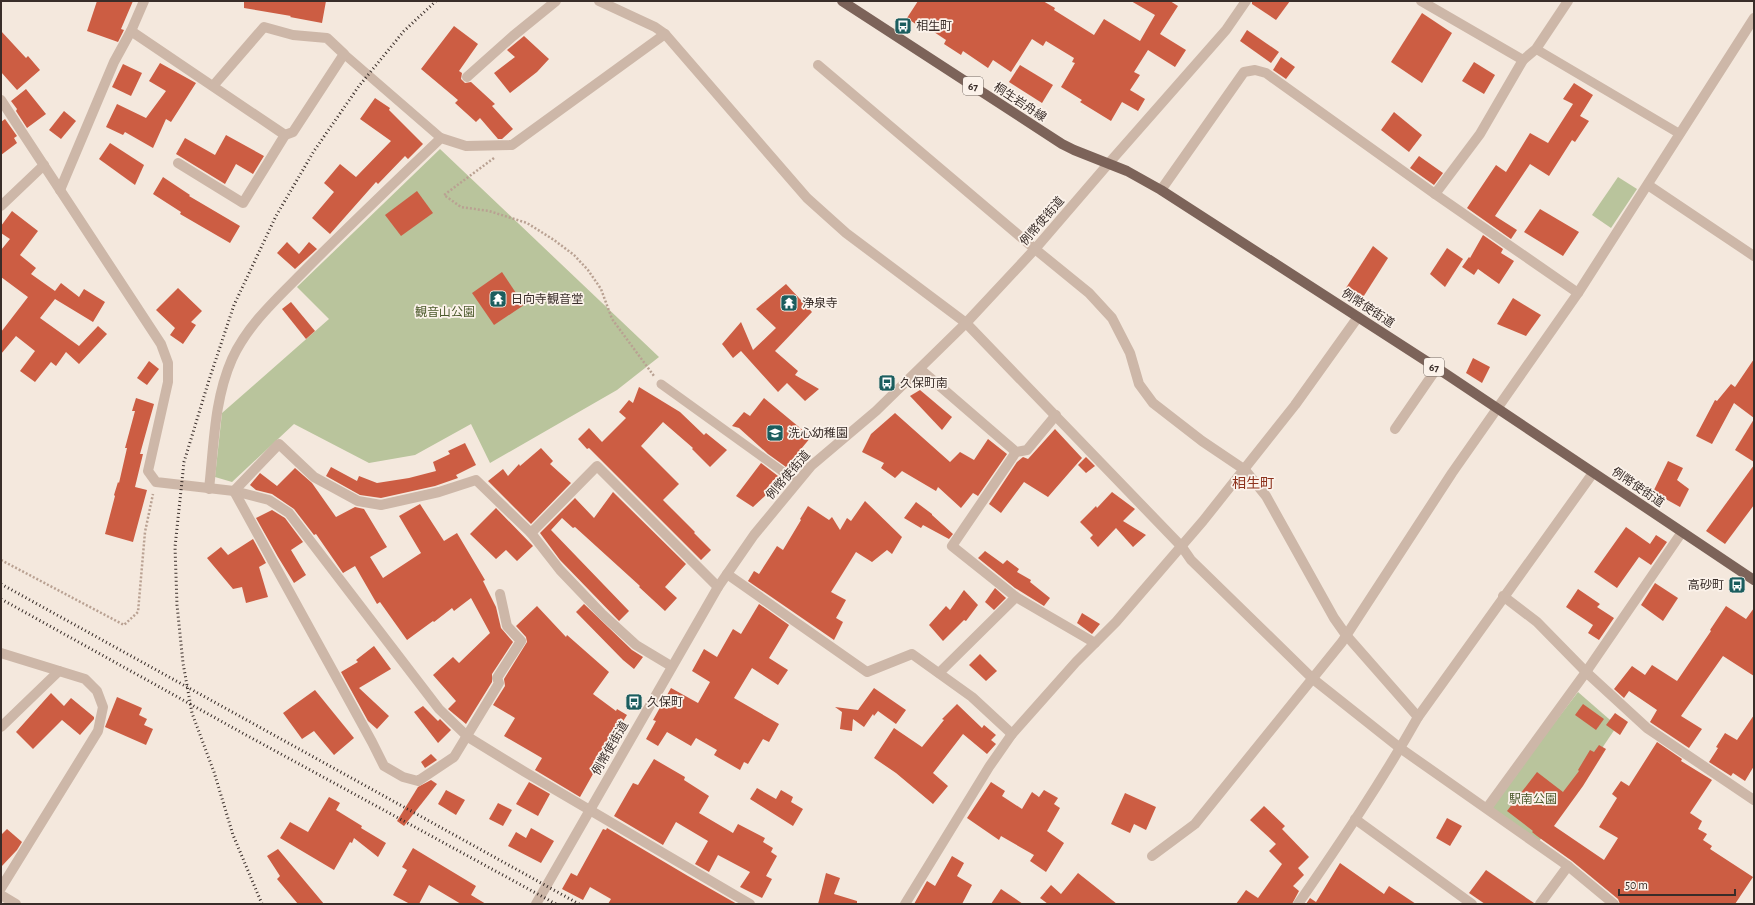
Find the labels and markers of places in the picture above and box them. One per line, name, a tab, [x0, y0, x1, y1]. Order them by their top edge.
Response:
bus stop icon: 相生町	[893, 16, 913, 36]
place label: 相生町	[916, 20, 952, 32]
temple icon: 日向寺観音堂	[488, 289, 508, 309]
place label: 日向寺観音堂	[511, 292, 583, 305]
temple icon: 浄泉寺	[779, 293, 799, 313]
place label: 浄泉寺	[802, 296, 838, 309]
bus stop icon: 久保町南	[877, 373, 897, 393]
place label: 久保町南	[900, 376, 948, 389]
school or university icon: 洗心幼稚園	[765, 423, 785, 443]
place label: 洗心幼稚園	[788, 426, 848, 439]
bus stop icon: 高砂町	[1727, 575, 1747, 595]
place label: 高砂町	[1688, 579, 1724, 591]
bus stop icon: 久保町	[624, 692, 644, 712]
place label: 久保町	[647, 695, 683, 708]

